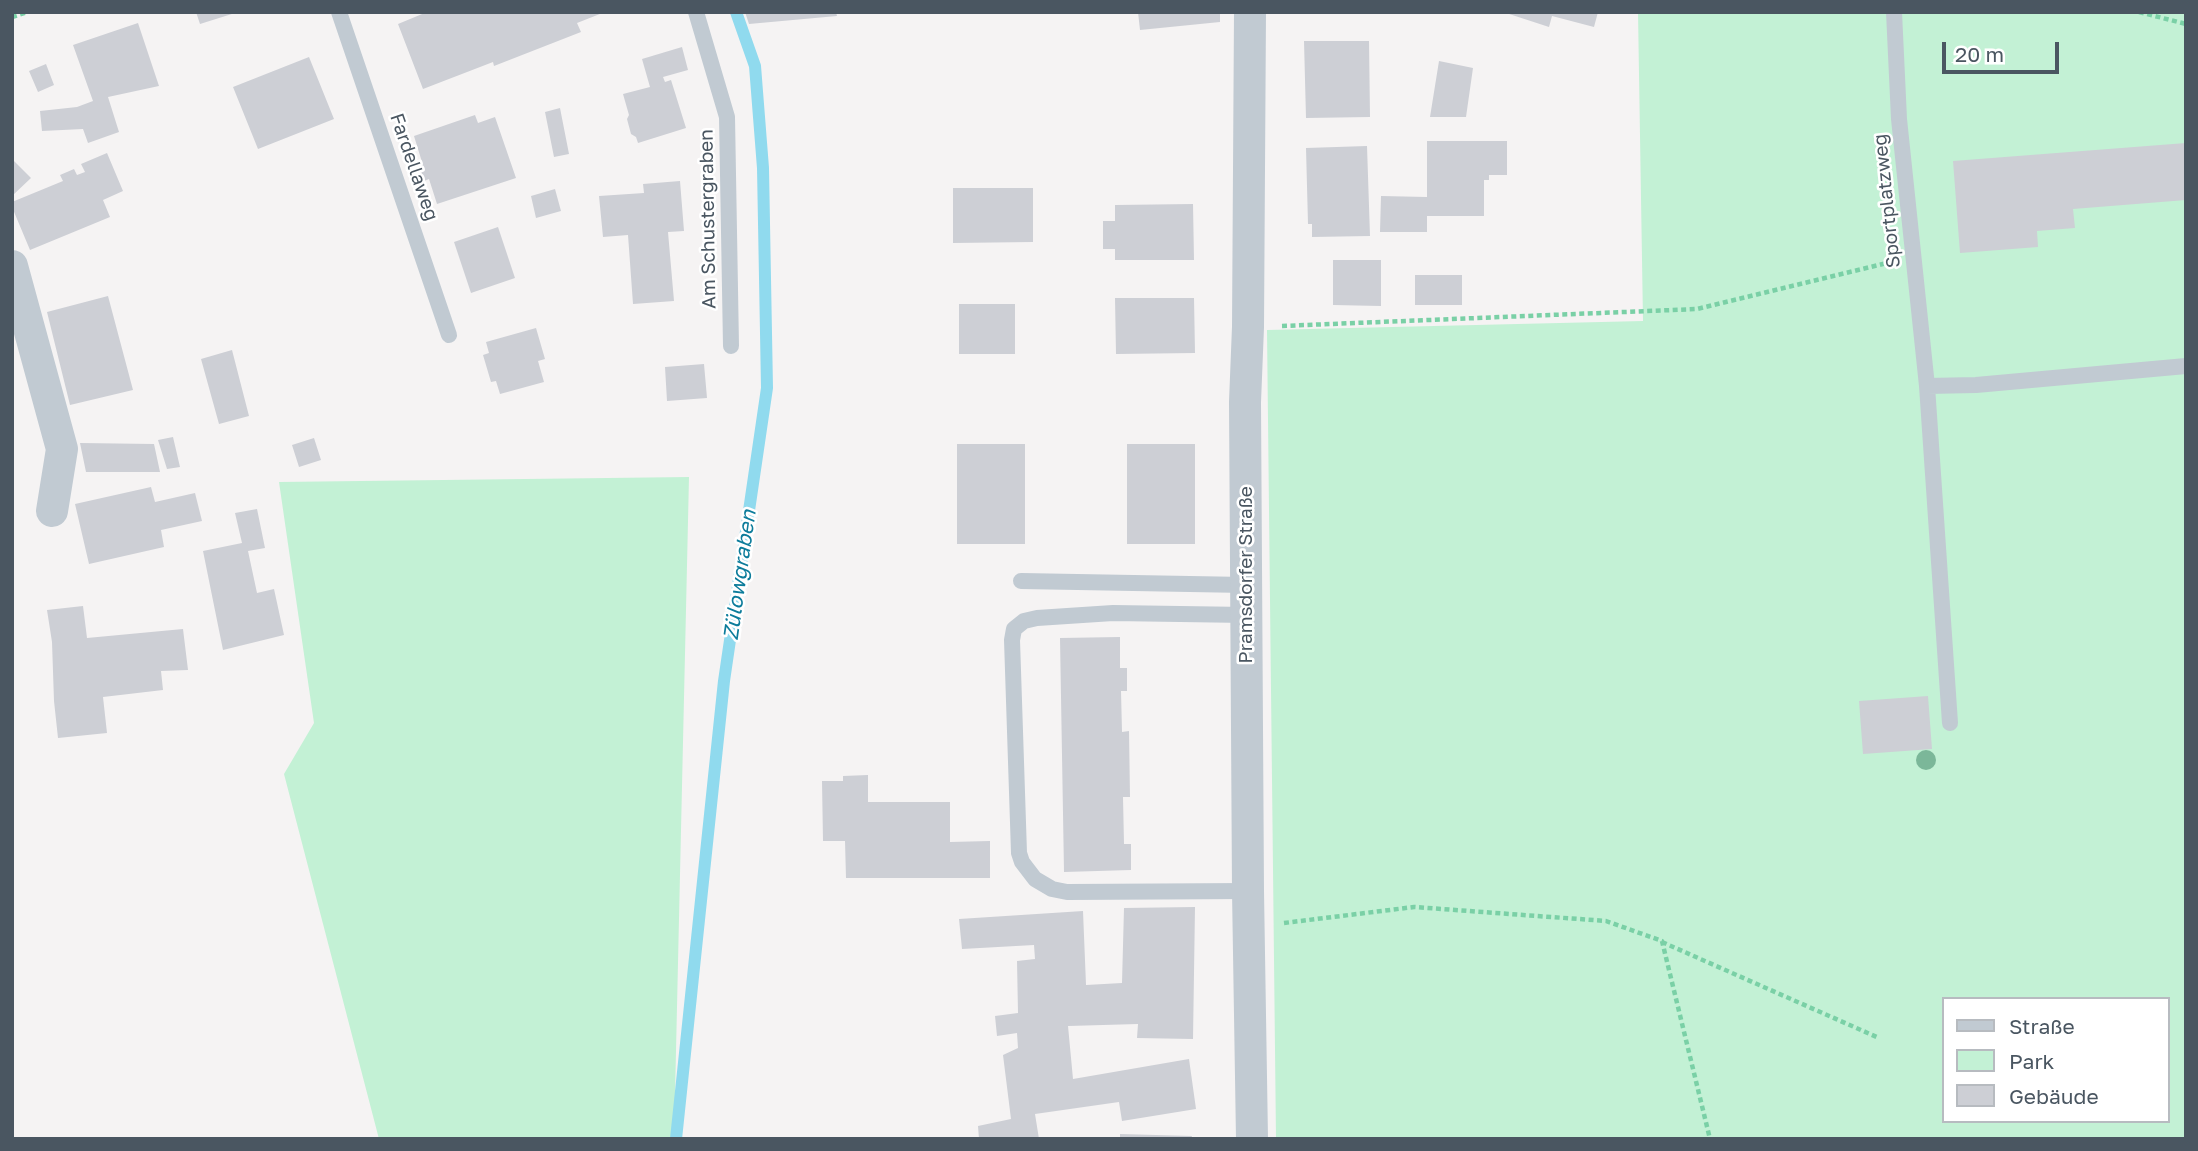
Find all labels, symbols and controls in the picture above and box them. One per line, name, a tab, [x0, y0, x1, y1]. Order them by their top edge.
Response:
scale bar	[1946, 28, 2063, 72]
text: 20 m	[1955, 41, 2004, 67]
street label: Fardellaweg	[385, 110, 443, 224]
street label: Am Schustergraben	[695, 129, 721, 309]
street label: Sportplatzweg	[1869, 133, 1905, 269]
street label: Pramsdorfer Straße	[1235, 486, 1257, 664]
water label: Zülowgraben	[718, 508, 762, 642]
legend	[1942, 997, 2170, 1123]
text: Straße	[2009, 1013, 2075, 1039]
text: Park	[2009, 1048, 2054, 1074]
text: Gebäude	[2009, 1083, 2099, 1109]

